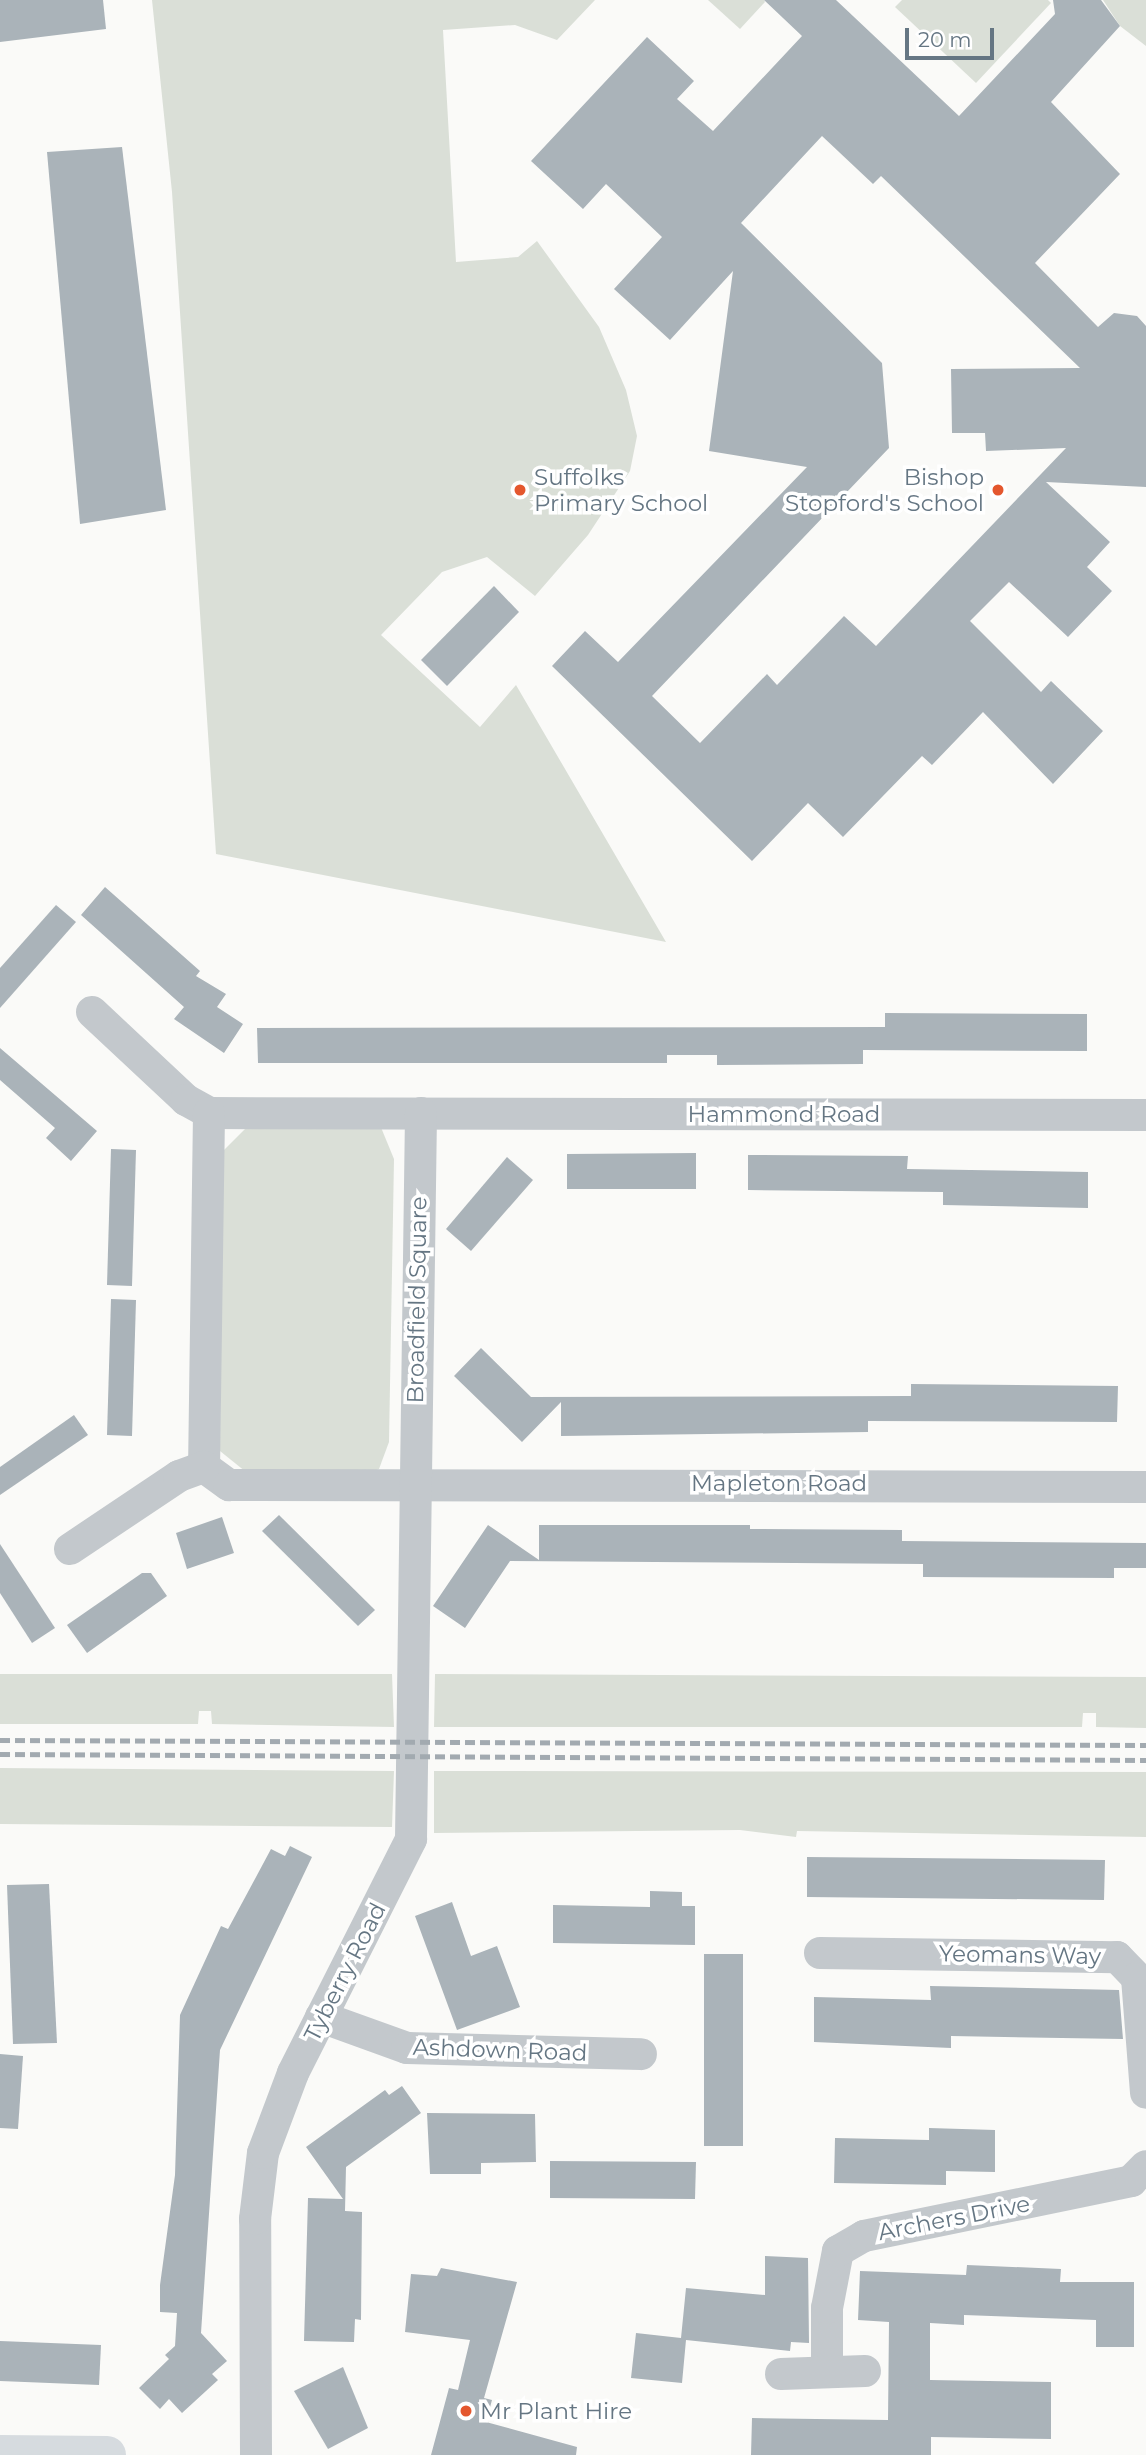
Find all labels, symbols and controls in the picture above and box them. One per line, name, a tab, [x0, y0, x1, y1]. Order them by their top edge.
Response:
scale bar	[908, 14, 997, 58]
text: 20 m	[918, 27, 972, 52]
place label: Suffolks Primary School	[534, 463, 708, 517]
place label: Bishop Stopford's School	[785, 463, 984, 517]
marker: Suffolks Primary School	[512, 482, 528, 498]
marker: Bishop Stopford's School	[990, 482, 1006, 498]
street label: Hammond Road	[688, 1100, 880, 1128]
street label: Broadfield Square	[401, 1196, 433, 1404]
street label: Mapleton Road	[691, 1469, 867, 1497]
street label: Tyberry Road	[298, 1898, 392, 2046]
street label: Yeomans Way	[939, 1940, 1101, 1970]
street label: Ashdown Road	[412, 2033, 588, 2067]
street label: Archers Drive	[876, 2190, 1032, 2246]
place label: Mr Plant Hire	[480, 2397, 632, 2425]
marker: Mr Plant Hire	[458, 2403, 474, 2419]

